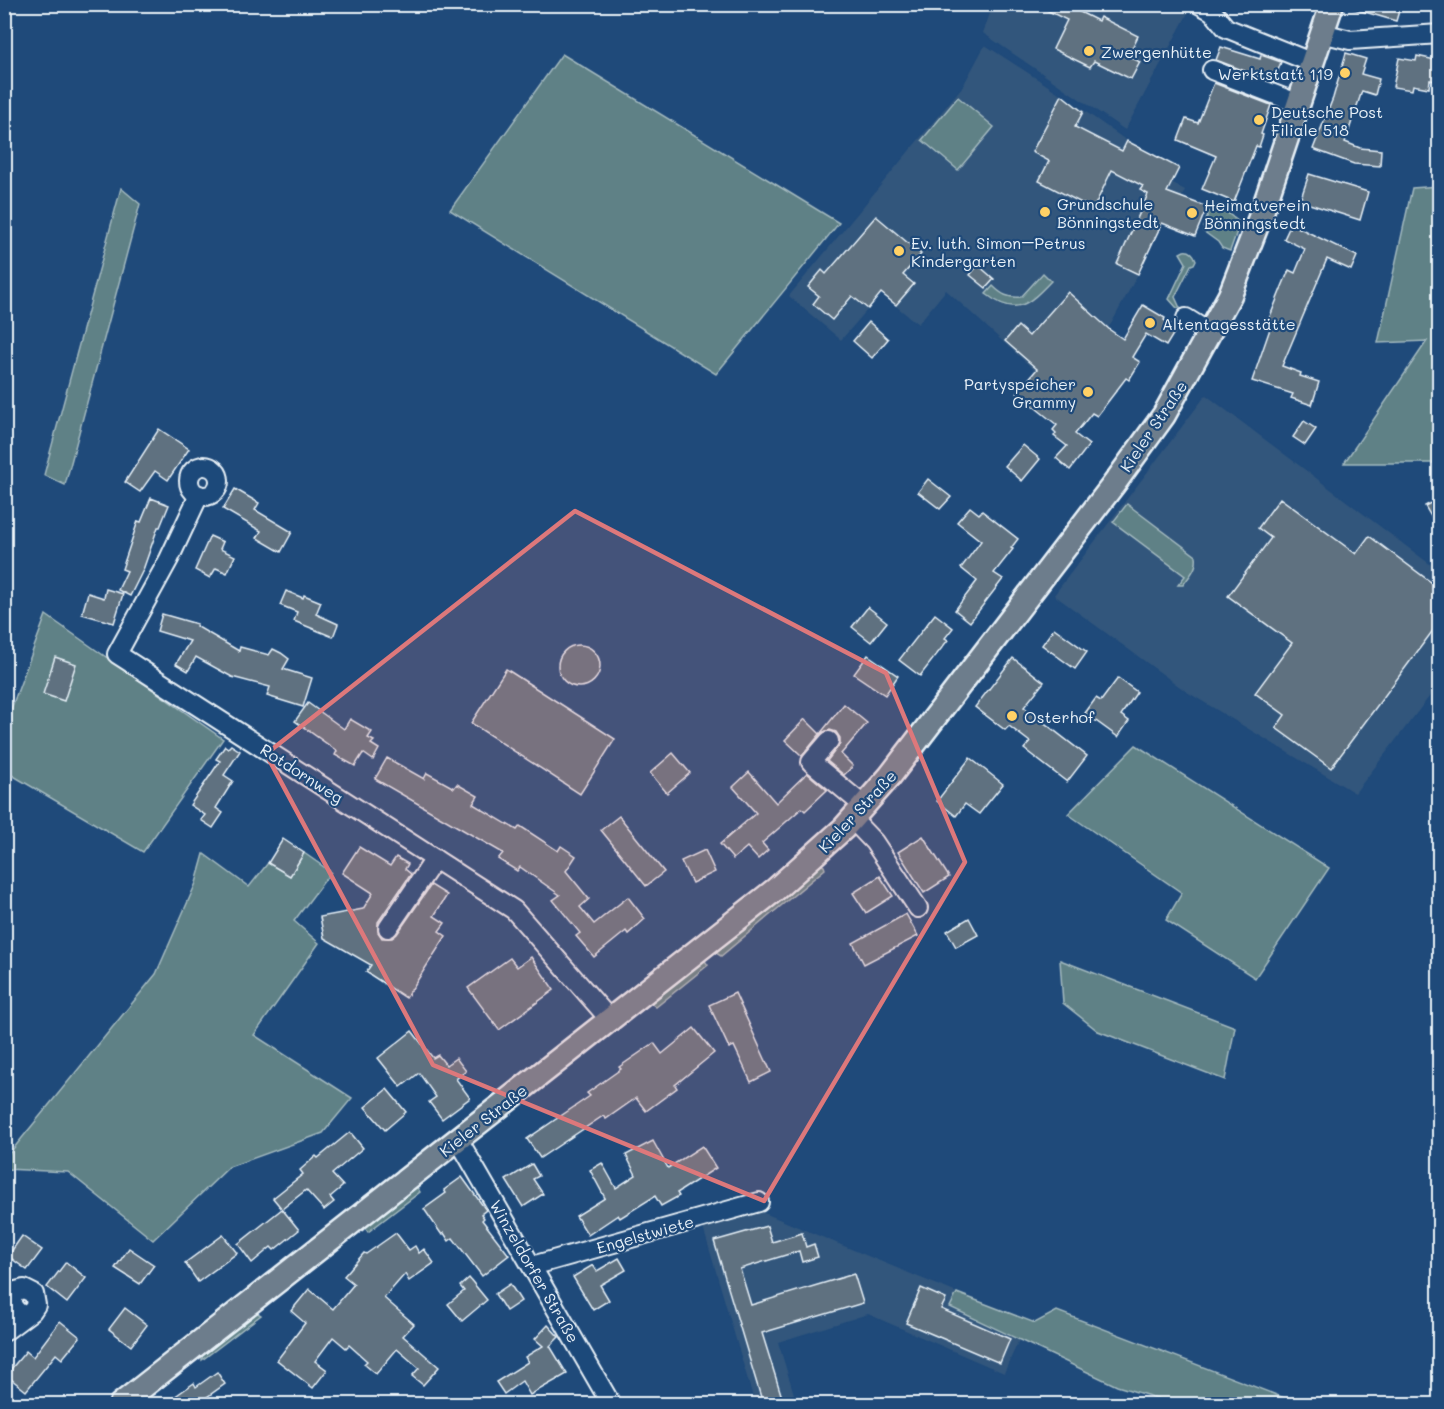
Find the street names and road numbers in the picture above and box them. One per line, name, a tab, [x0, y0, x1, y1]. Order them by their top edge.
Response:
street label: Kieler Straße	[1115, 376, 1191, 476]
street label: Rotdornweg	[256, 738, 348, 808]
street label: Kieler Straße	[813, 765, 901, 857]
street label: Kieler Straße	[435, 1079, 531, 1161]
street label: Winzeldorfer Straße	[485, 1196, 585, 1346]
street label: Engelstwiete	[594, 1210, 696, 1258]

